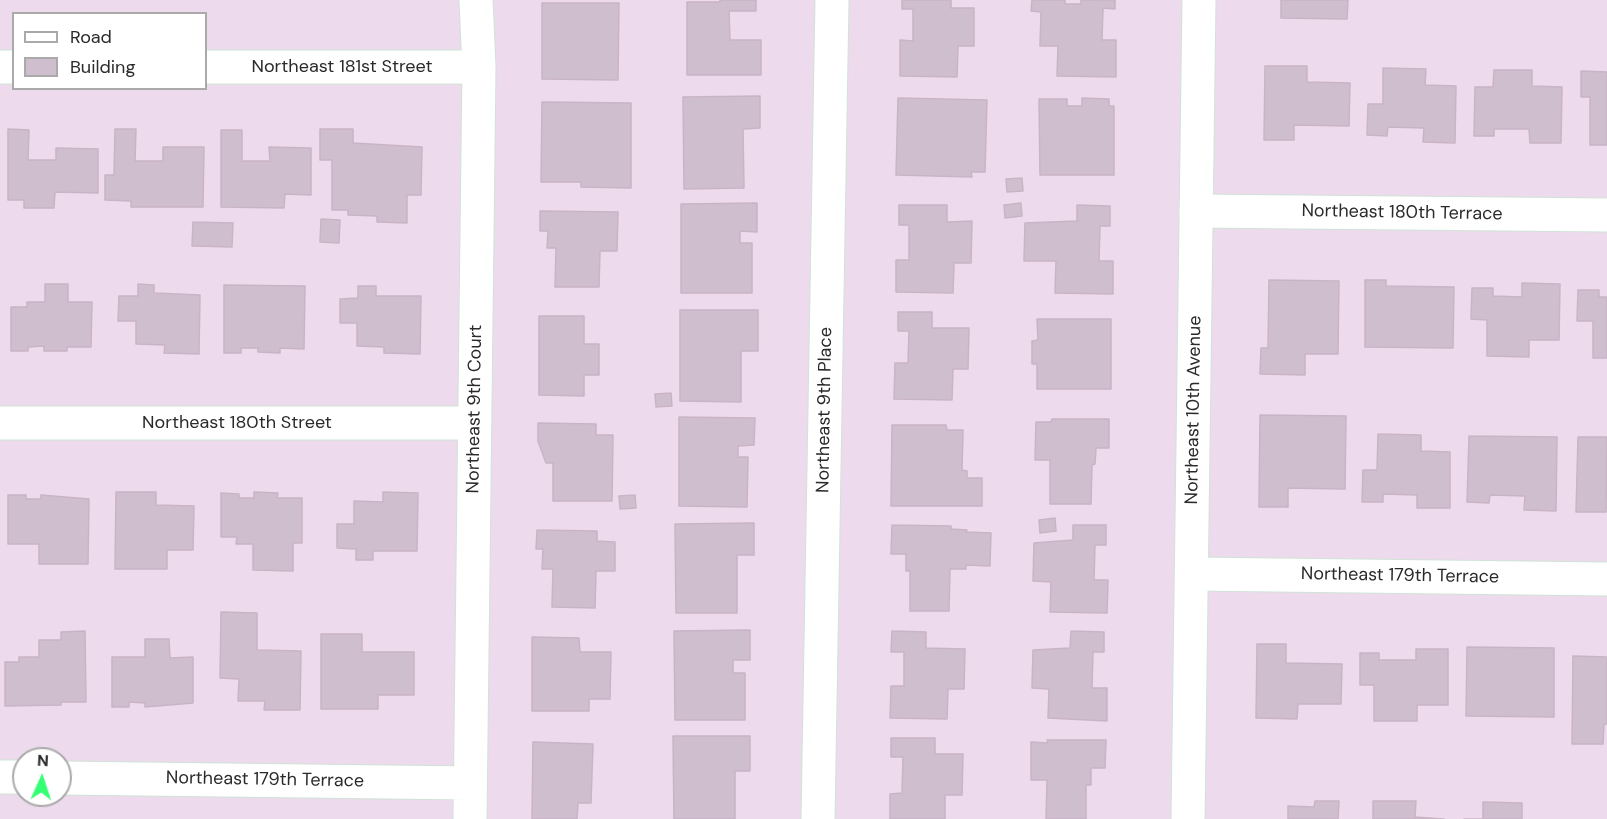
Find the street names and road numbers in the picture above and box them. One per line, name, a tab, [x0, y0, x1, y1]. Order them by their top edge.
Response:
street label: Northeast 181st Street	[252, 56, 432, 78]
street label: Northeast 180th Terrace	[1301, 200, 1503, 226]
street label: Northeast 10th Avenue	[1182, 315, 1206, 505]
street label: Northeast 9th Court	[463, 324, 487, 494]
street label: Northeast 9th Place	[813, 327, 837, 493]
street label: Northeast 180th Street	[142, 412, 332, 434]
street label: Northeast 179th Terrace	[1301, 563, 1499, 589]
street label: Northeast 179th Terrace	[166, 767, 364, 793]

